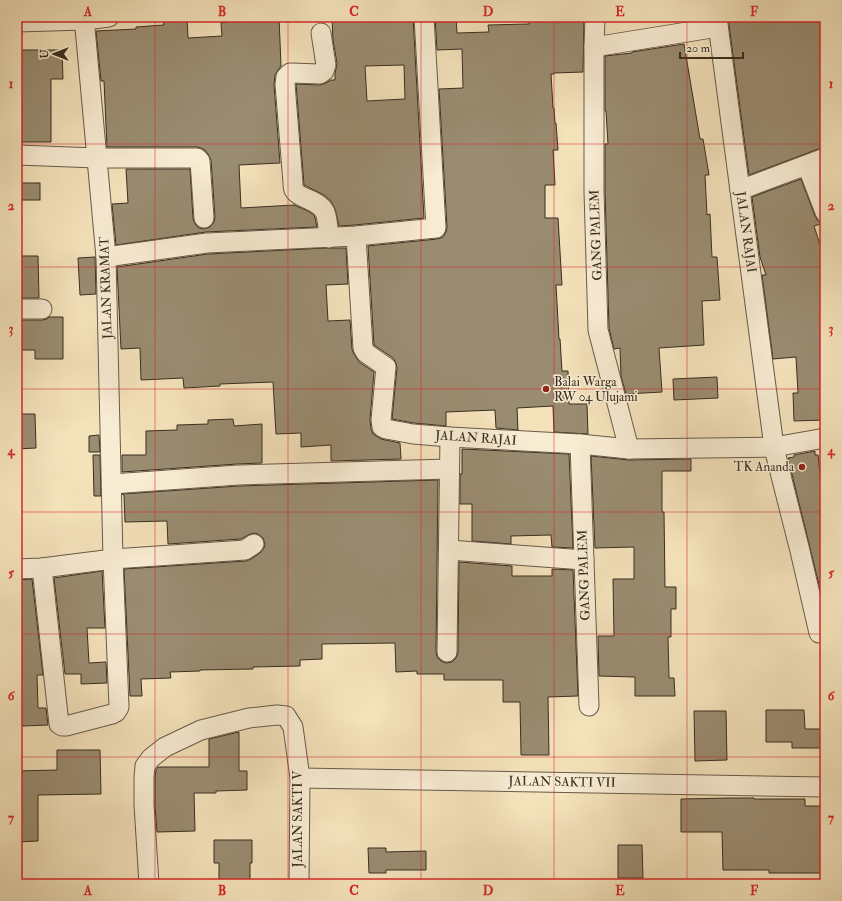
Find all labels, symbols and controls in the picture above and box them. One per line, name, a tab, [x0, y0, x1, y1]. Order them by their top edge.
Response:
text: A	[83, 4, 93, 20]
text: B	[218, 4, 226, 20]
text: C	[349, 4, 359, 20]
text: D	[483, 4, 494, 20]
text: E	[615, 4, 625, 20]
text: F	[750, 4, 759, 20]
north arrow	[34, 34, 74, 74]
scale bar	[680, 34, 743, 60]
text: 20 m	[686, 41, 711, 56]
text: U	[38, 49, 51, 59]
text: 1	[9, 76, 14, 92]
text: 1	[829, 76, 834, 92]
street label: GANG PALEM	[586, 189, 606, 281]
street label: JALAN RAJAI	[732, 189, 760, 274]
text: 2	[8, 198, 15, 214]
text: 2	[828, 198, 835, 214]
street label: JALAN KRAMAT	[96, 236, 116, 341]
text: 3	[9, 321, 14, 337]
text: 3	[829, 321, 834, 337]
place label: Balai Warga RW 04 Ulujami	[554, 374, 638, 405]
marker: Balai Warga RW 04 Ulujami	[541, 384, 551, 394]
street label: JALAN RAJAI	[434, 427, 517, 449]
text: 4	[6, 443, 15, 459]
text: 4	[826, 443, 835, 459]
place label: TK Ananda	[734, 459, 795, 475]
marker: TK Ananda	[797, 462, 807, 472]
street label: GANG PALEM	[574, 529, 594, 621]
text: 5	[8, 565, 14, 581]
text: 5	[828, 565, 834, 581]
text: 6	[8, 688, 16, 704]
text: 6	[828, 688, 836, 704]
street label: JALAN SAKTI V	[290, 770, 306, 868]
street label: JALAN SAKTI VII	[507, 773, 616, 791]
text: 7	[8, 810, 15, 826]
text: 7	[828, 810, 835, 826]
text: A	[83, 883, 93, 899]
text: B	[218, 883, 226, 899]
text: C	[349, 883, 359, 899]
text: D	[483, 883, 494, 899]
text: E	[615, 883, 625, 899]
text: F	[750, 883, 759, 899]

